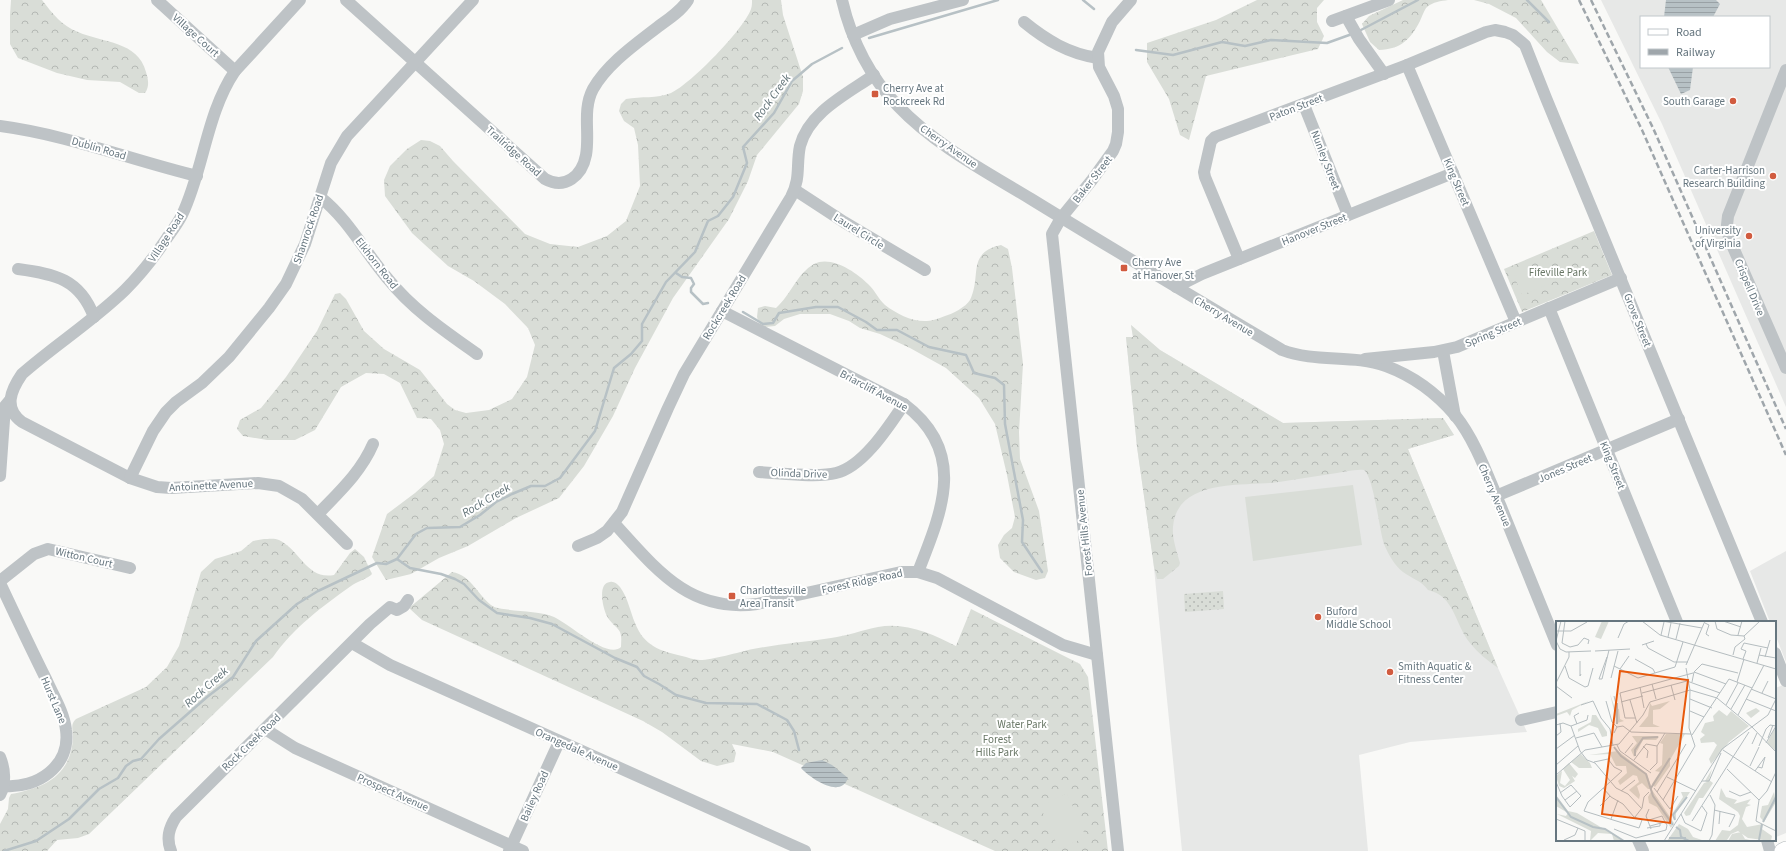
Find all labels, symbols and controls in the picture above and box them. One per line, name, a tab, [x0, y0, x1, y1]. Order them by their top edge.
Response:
street label: Village Court	[169, 10, 223, 61]
legend	[1640, 16, 1770, 68]
text: Road	[1676, 24, 1702, 41]
text: Railway	[1676, 44, 1715, 61]
water label: Rock Creek	[750, 70, 795, 124]
place label: Cherry Ave at Rockcreek Rd	[883, 81, 945, 109]
marker: Cherry Ave at Rockcreek Rd	[870, 89, 880, 99]
street label: Paton Street	[1267, 90, 1325, 125]
place label: South Garage	[1663, 94, 1726, 109]
marker: South Garage	[1728, 96, 1738, 106]
street label: Cherry Avenue	[917, 121, 981, 172]
street label: Trailridge Road	[483, 123, 544, 180]
street label: Nunley Street	[1307, 128, 1344, 192]
street label: Dublin Road	[70, 134, 128, 163]
street label: Baker Street	[1069, 152, 1116, 206]
street label: King Street	[1440, 156, 1473, 209]
place label: Carter-Harrison Research Building	[1683, 163, 1765, 191]
marker: Carter-Harrison Research Building	[1768, 171, 1778, 181]
street label: Shamrock Road	[290, 192, 327, 266]
street label: Village Road	[145, 210, 188, 265]
street label: Laurel Circle	[831, 210, 887, 253]
street label: Hanover Street	[1279, 210, 1349, 249]
place label: University of Virginia	[1695, 223, 1741, 251]
marker: University of Virginia	[1744, 231, 1754, 241]
street label: Elkhorn Road	[352, 234, 401, 292]
place label: Cherry Ave at Hanover St	[1132, 255, 1194, 283]
street label: Crispell Drive	[1731, 256, 1768, 319]
marker: Cherry Ave at Hanover St	[1119, 263, 1129, 273]
park label: Fifeville Park	[1529, 265, 1588, 280]
street label: Rockcreek Road	[699, 272, 750, 343]
street label: Grove Street	[1620, 291, 1655, 350]
street label: Cherry Avenue	[1191, 293, 1257, 340]
street label: Spring Street	[1463, 314, 1524, 351]
street label: Briarcliff Avenue	[837, 366, 911, 415]
street label: King Street	[1596, 439, 1629, 492]
street label: Jones Street	[1536, 450, 1595, 487]
street label: Cherry Avenue	[1475, 461, 1515, 529]
street label: Olinda Drive	[770, 465, 828, 482]
street label: Antoinette Avenue	[169, 476, 254, 495]
water label: Rock Creek	[459, 479, 514, 522]
street label: Forest Hills Avenue	[1072, 488, 1096, 577]
street label: Witton Court	[54, 544, 114, 571]
street label: Forest Ridge Road	[820, 566, 904, 597]
place label: Charlottesville Area Transit	[740, 583, 807, 611]
marker: Charlottesville Area Transit	[727, 591, 737, 601]
place label: Buford Middle School	[1326, 604, 1391, 632]
marker: Buford Middle School	[1313, 612, 1323, 622]
inset map	[1556, 621, 1776, 841]
place label: Smith Aquatic & Fitness Center	[1398, 659, 1472, 687]
water label: Rock Creek	[181, 663, 232, 712]
marker: Smith Aquatic & Fitness Center	[1385, 667, 1395, 677]
street label: Hurst Lane	[37, 674, 70, 726]
street label: Rock Creek Road	[218, 710, 284, 774]
park label: Water Park	[997, 717, 1047, 732]
street label: Orangedale Avenue	[533, 724, 621, 775]
park label: Forest Hills Park	[976, 732, 1019, 760]
street label: Bailey Road	[517, 768, 552, 824]
street label: Prospect Avenue	[355, 770, 431, 815]

